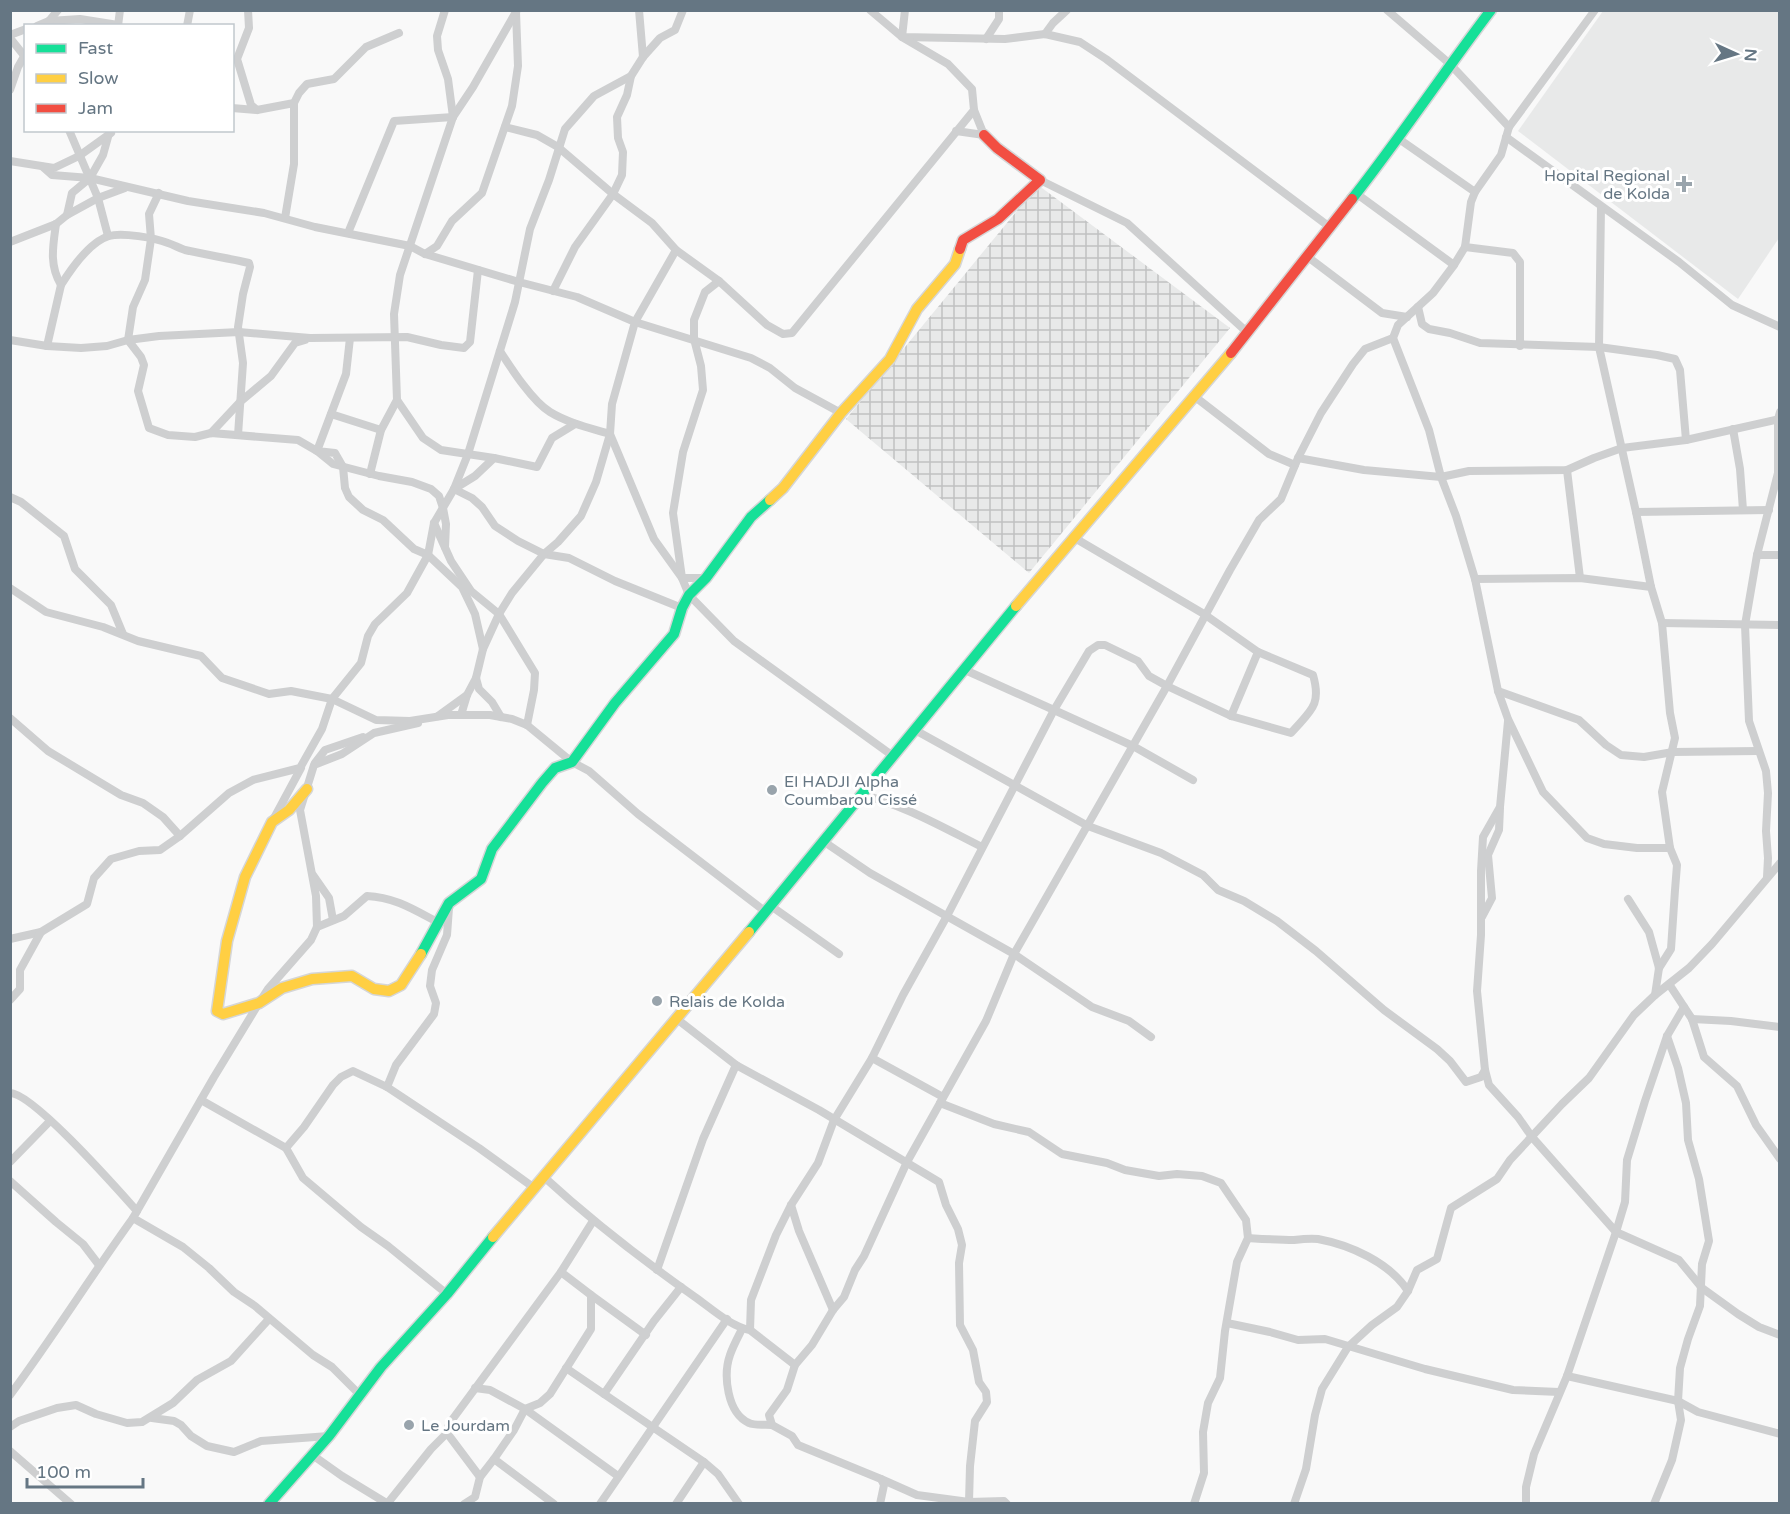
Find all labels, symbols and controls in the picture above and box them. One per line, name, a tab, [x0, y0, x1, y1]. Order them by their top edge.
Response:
legend	[24, 24, 234, 132]
north arrow	[1706, 24, 1766, 84]
text: Fast	[78, 37, 113, 59]
text: N	[1740, 48, 1760, 62]
text: Slow	[78, 67, 119, 89]
text: Jam	[78, 97, 113, 119]
place label: Hopital Regional de Kolda	[1544, 166, 1670, 204]
marker: Hopital Regional de Kolda	[1675, 175, 1693, 193]
place label: El HADJI Alpha Coumbarou Cissé	[784, 772, 917, 810]
marker: El HADJI Alpha Coumbarou Cissé	[765, 783, 779, 797]
place label: Relais de Kolda	[669, 992, 785, 1012]
marker: Relais de Kolda	[650, 994, 664, 1008]
place label: Le Jourdam	[421, 1416, 510, 1436]
marker: Le Jourdam	[402, 1418, 416, 1432]
scale bar	[27, 1451, 142, 1489]
text: 100 m	[36, 1461, 91, 1483]

